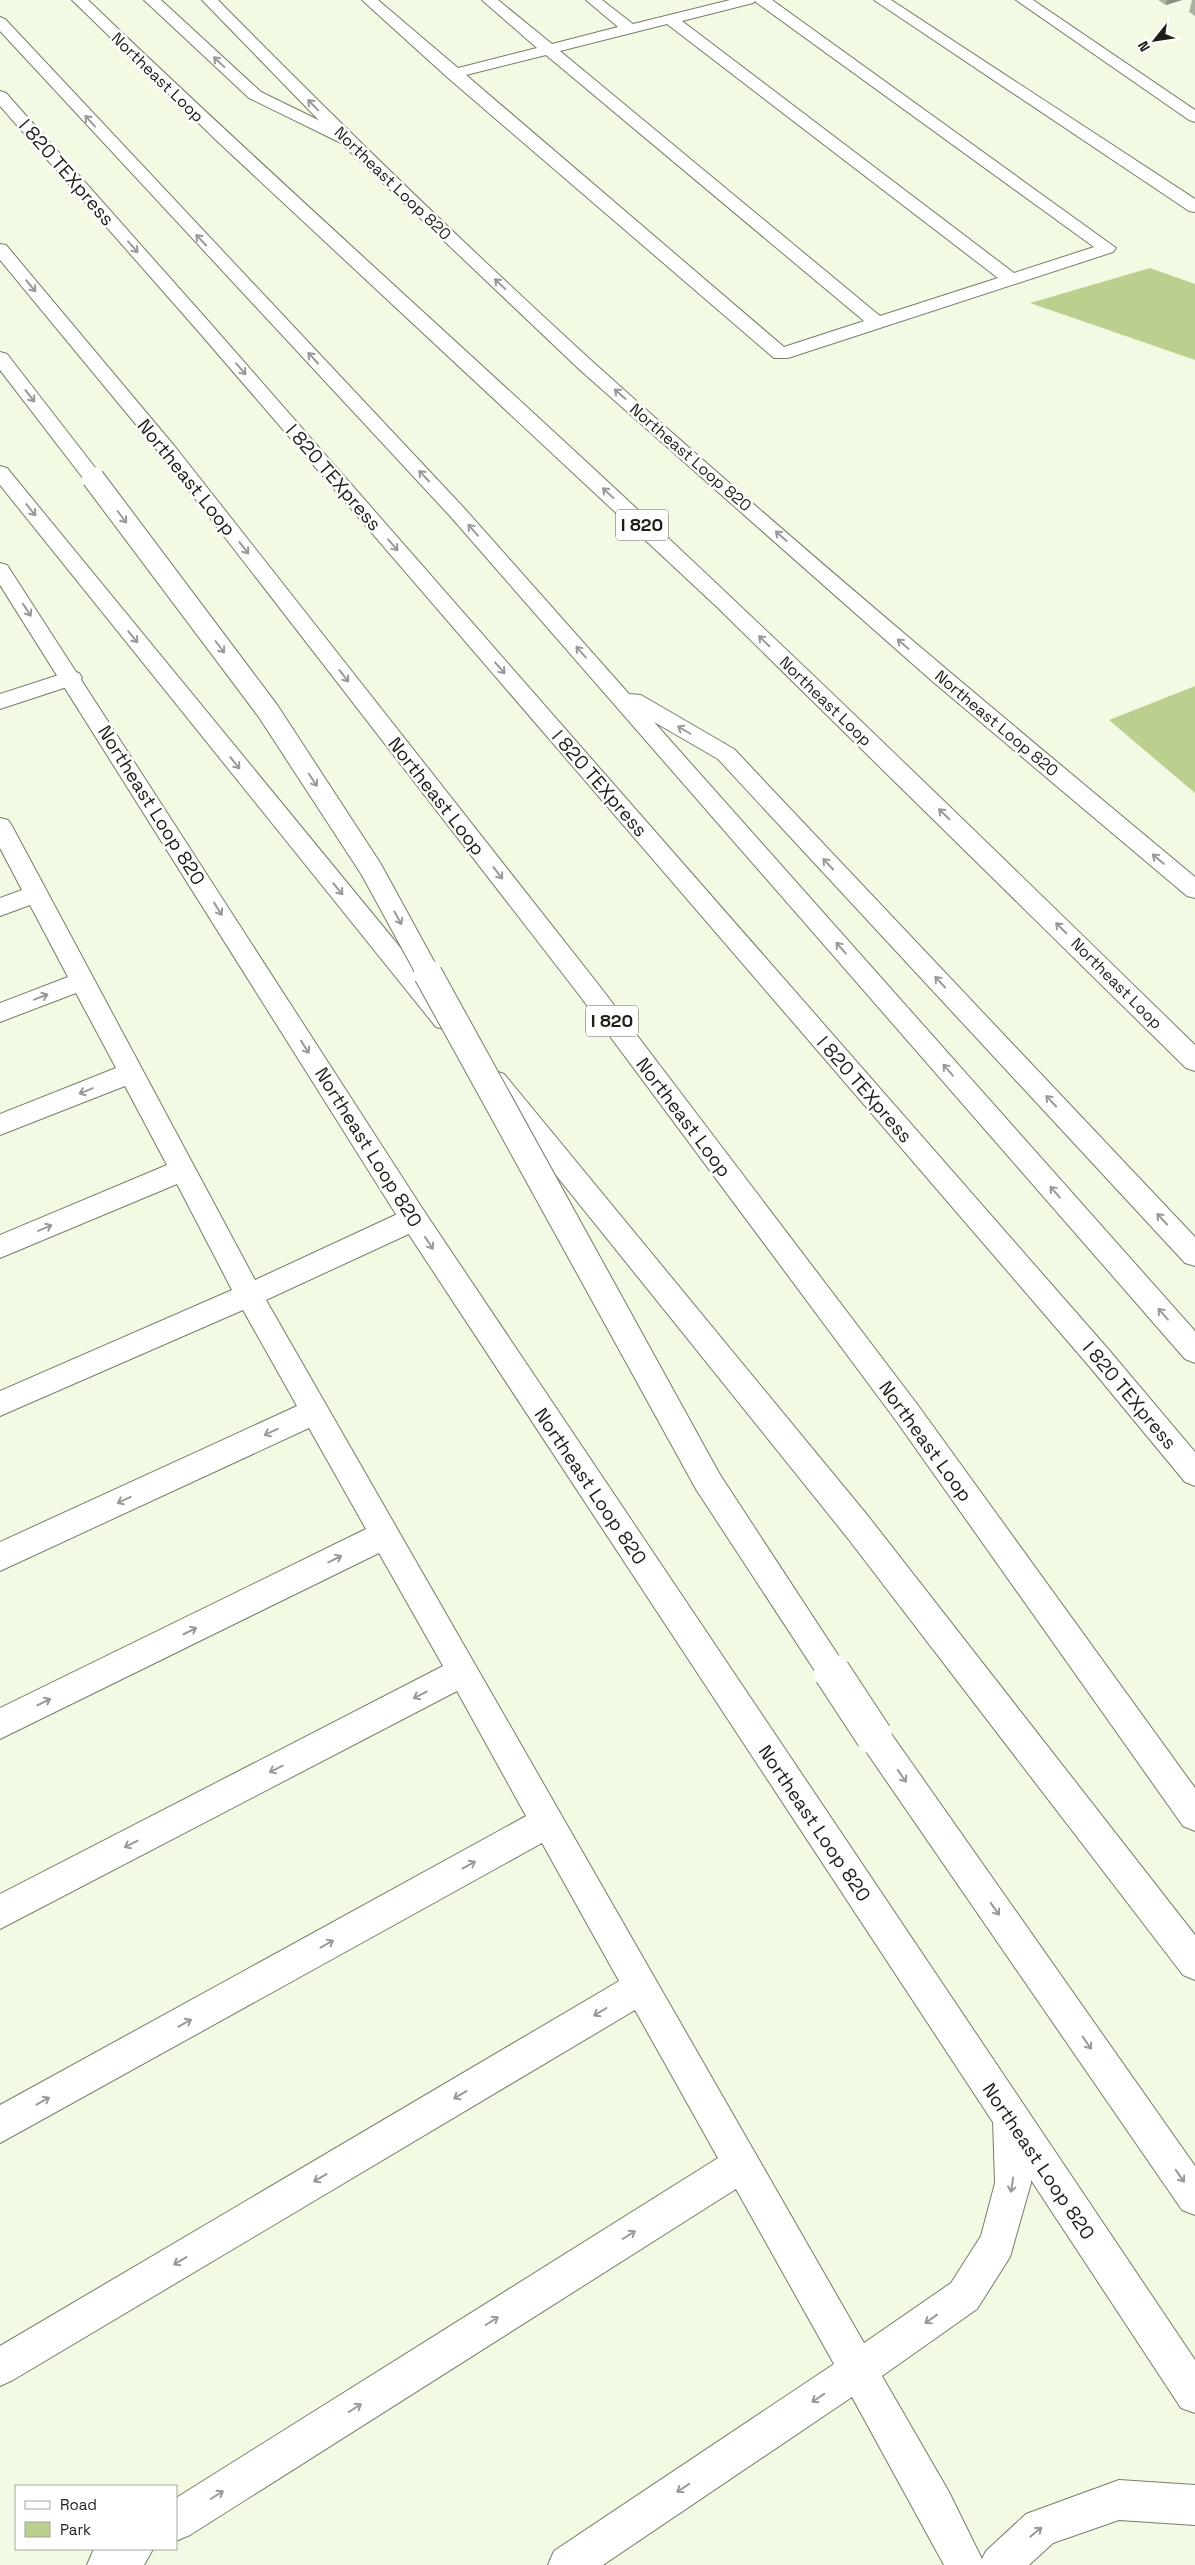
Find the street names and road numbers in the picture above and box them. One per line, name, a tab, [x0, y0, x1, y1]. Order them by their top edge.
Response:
street label: Northeast Loop	[107, 28, 208, 127]
street label: I 820 TEXpress	[13, 114, 120, 231]
street label: Northeast Loop 820	[330, 122, 456, 245]
street label: Northeast Loop 820	[625, 399, 756, 516]
street label: Northeast Loop	[132, 414, 241, 541]
street label: I 820 TEXpress	[280, 419, 387, 536]
road number: I 820	[616, 510, 668, 540]
street label: Northeast Loop	[775, 652, 876, 751]
street label: Northeast Loop 820	[931, 666, 1063, 781]
street label: Northeast Loop 820	[92, 721, 211, 890]
street label: I 820 TEXpress	[546, 725, 653, 842]
street label: Northeast Loop	[383, 732, 491, 861]
street label: Northeast Loop	[1067, 933, 1167, 1033]
road number: I 820	[586, 1006, 638, 1036]
street label: I 820 TEXpress	[811, 1031, 918, 1148]
street label: Northeast Loop	[630, 1052, 737, 1182]
street label: Northeast Loop 820	[309, 1063, 428, 1232]
street label: I 820 TEXpress	[1077, 1336, 1182, 1455]
street label: Northeast Loop	[873, 1376, 978, 1507]
street label: Northeast Loop 820	[529, 1403, 652, 1569]
street label: Northeast Loop 820	[753, 1740, 876, 1906]
street label: Northeast Loop 820	[977, 2078, 1100, 2244]

